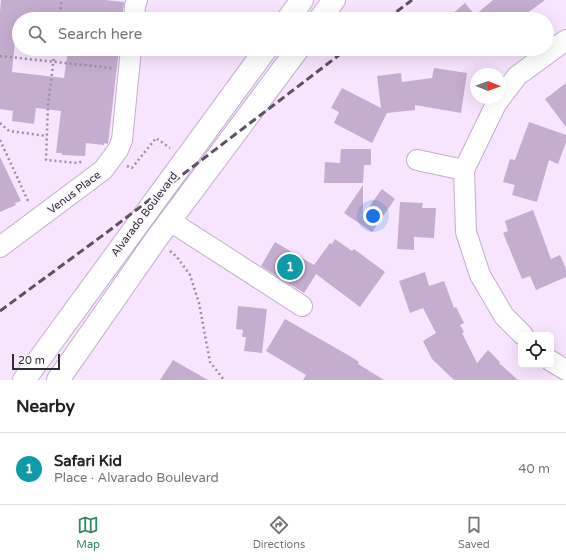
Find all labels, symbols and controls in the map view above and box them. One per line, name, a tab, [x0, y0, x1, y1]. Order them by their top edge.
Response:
search box	[12, 12, 554, 56]
icon: search	[26, 23, 48, 45]
text: Search here	[58, 25, 142, 43]
north arrow	[470, 68, 506, 104]
street label: Venus Place	[45, 168, 103, 217]
street label: Alvarado Boulevard	[108, 169, 180, 259]
your location	[363, 206, 383, 226]
pin: 1	[277, 252, 303, 282]
map controls	[518, 332, 554, 368]
button: locate	[518, 332, 554, 368]
scale bar	[12, 352, 60, 371]
text: 20 m	[18, 354, 45, 367]
text: Nearby	[16, 396, 75, 417]
text: Safari Kid	[54, 452, 122, 470]
text: 1	[25, 461, 33, 477]
text: 40 m	[518, 461, 550, 477]
text: Place · Alvarado Boulevard	[54, 470, 219, 486]
tab: Map	[76, 514, 100, 551]
tab: Directions	[253, 514, 305, 551]
tab: Saved	[458, 514, 490, 551]

